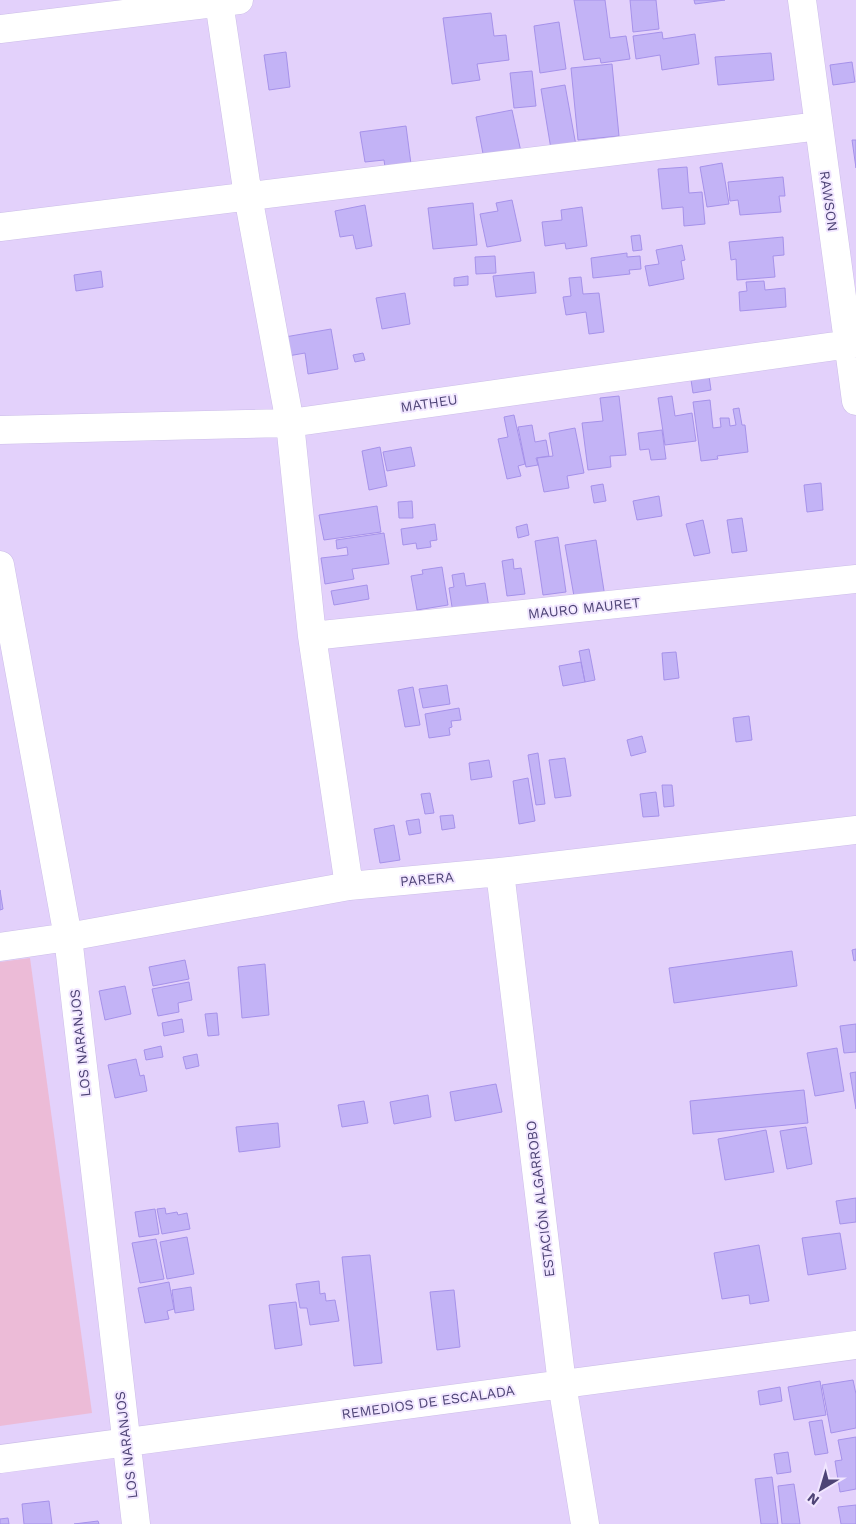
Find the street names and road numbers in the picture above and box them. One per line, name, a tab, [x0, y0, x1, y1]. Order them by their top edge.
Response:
street label: RAWSON	[817, 170, 841, 232]
street label: MATHEU	[399, 391, 459, 415]
street label: MAURO MAURET	[527, 594, 641, 622]
street label: PARERA	[399, 869, 455, 889]
street label: LOS NARANJOS	[66, 988, 94, 1098]
street label: ESTACIÓN ALGARROBO	[522, 1120, 558, 1278]
street label: REMEDIOS DE ESCALADA	[340, 1382, 516, 1422]
street label: LOS NARANJOS	[111, 1390, 141, 1500]

